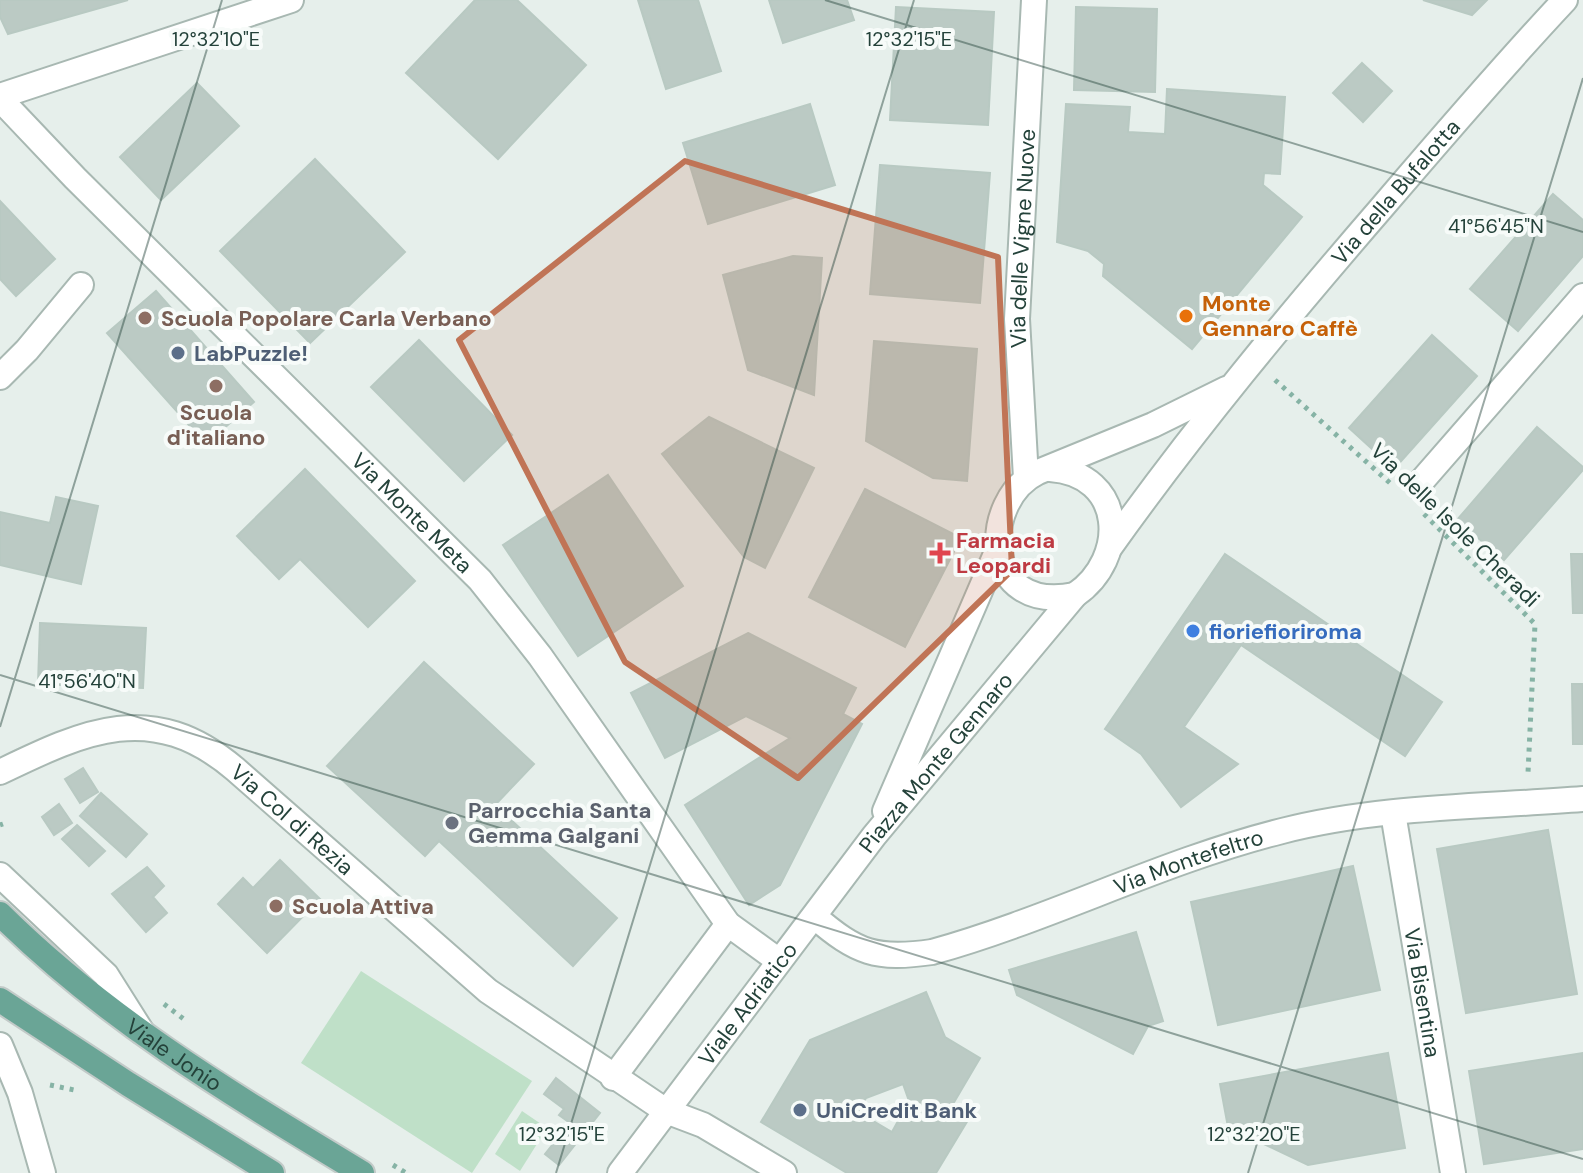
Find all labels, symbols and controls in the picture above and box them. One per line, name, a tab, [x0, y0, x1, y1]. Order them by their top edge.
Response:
text: 12°32'10"E	[172, 26, 260, 52]
text: 12°32'15"E	[866, 26, 952, 52]
street label: Via della Bufalotta	[1325, 113, 1466, 271]
street label: Via delle Vigne Nuove	[1002, 128, 1042, 349]
text: 41°56'45"N	[1448, 213, 1544, 239]
place label: Monte Gennaro Caffè	[1202, 289, 1358, 343]
place label: Scuola Popolare Carla Verbano	[161, 304, 492, 333]
marker: Monte Gennaro Caffè	[1177, 307, 1195, 325]
marker: Scuola Popolare Carla Verbano	[136, 309, 154, 327]
place label: LabPuzzle!	[194, 339, 308, 368]
marker: LabPuzzle!	[169, 344, 187, 362]
marker: Scuola d'italiano	[207, 377, 225, 395]
place label: Scuola d'italiano	[167, 398, 265, 452]
street label: Via delle Isole Cheradi	[1364, 436, 1546, 614]
street label: Via Monte Meta	[345, 446, 479, 579]
place label: Farmacia Leopardi	[956, 526, 1055, 580]
marker: Farmacia Leopardi	[931, 544, 949, 562]
place label: fioriefioriroma	[1209, 617, 1362, 646]
marker: fioriefioriroma	[1184, 622, 1202, 640]
street label: Piazza Monte Gennaro	[852, 666, 1019, 858]
text: 41°56'40"N	[38, 668, 136, 694]
street label: Via Col di Rezia	[225, 757, 360, 881]
place label: Parrocchia Santa Gemma Galgani	[468, 796, 652, 850]
marker: Parrocchia Santa Gemma Galgani	[443, 814, 461, 832]
street label: Via Montefeltro	[1109, 822, 1267, 901]
place label: Scuola Attiva	[292, 892, 434, 921]
marker: Scuola Attiva	[267, 897, 285, 915]
street label: Via Bisentina	[1398, 925, 1448, 1060]
street label: Viale Adriatico	[692, 936, 804, 1071]
street label: Viale Jonio	[120, 1011, 228, 1097]
place label: UniCredit Bank	[816, 1096, 978, 1125]
marker: UniCredit Bank	[791, 1101, 809, 1119]
text: 12°32'15"E	[519, 1121, 605, 1147]
text: 12°32'20"E	[1207, 1121, 1301, 1147]

